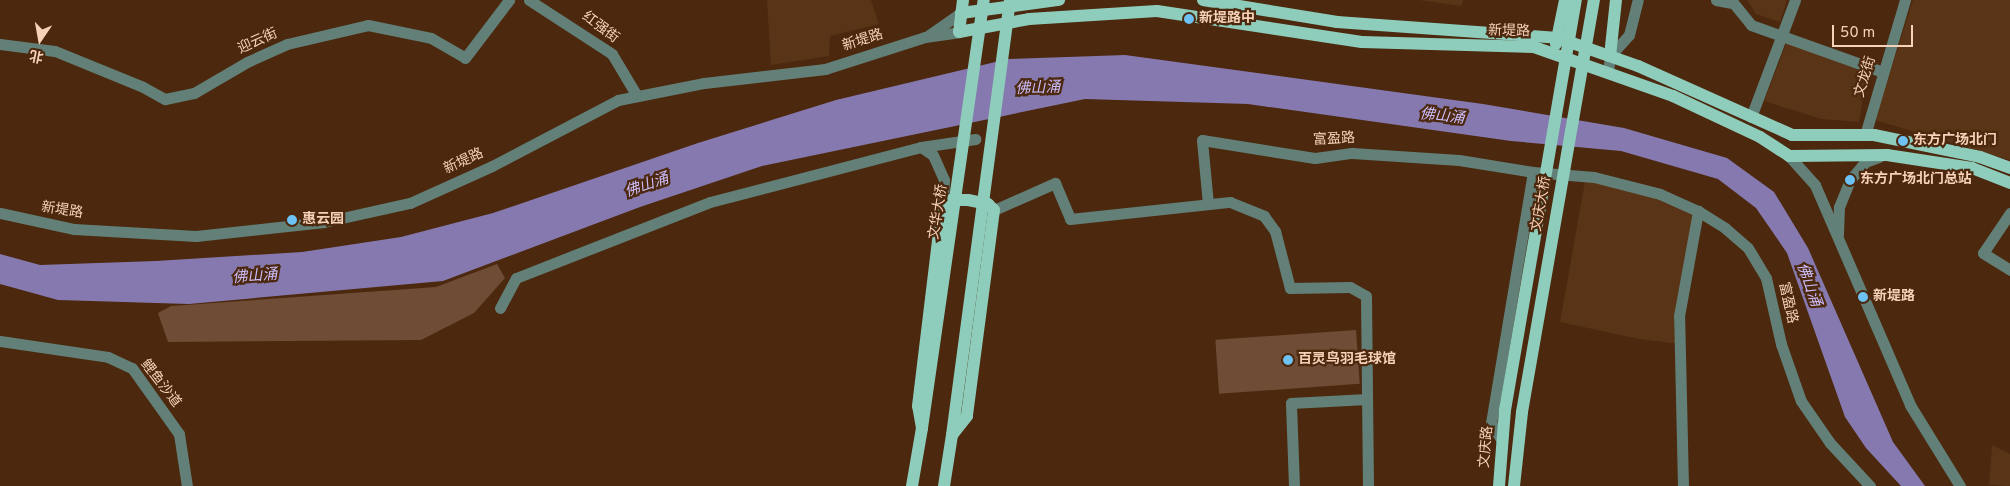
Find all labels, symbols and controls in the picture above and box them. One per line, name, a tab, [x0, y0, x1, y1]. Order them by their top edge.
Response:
street label: 红强街	[578, 9, 622, 47]
place label: 新堤路中	[1199, 11, 1255, 27]
marker: 新堤路中	[1183, 13, 1195, 25]
north arrow	[15, 15, 65, 65]
scale bar	[1835, 15, 1916, 47]
street label: 新堤路	[1488, 23, 1530, 41]
text: 50 m	[1840, 24, 1875, 43]
street label: 迎云街	[235, 26, 281, 58]
street label: 新堤路	[840, 27, 886, 55]
text: 北	[28, 45, 45, 65]
street label: 文龙街	[1852, 54, 1880, 100]
water label: 佛山涌	[1015, 79, 1061, 99]
water label: 佛山涌	[1419, 106, 1465, 128]
street label: 富盈路	[1313, 131, 1355, 149]
place label: 东方广场北门	[1913, 133, 1997, 149]
marker: 东方广场北门	[1897, 135, 1909, 147]
street label: 新堤路	[441, 146, 487, 178]
water label: 佛山涌	[623, 170, 671, 202]
place label: 东方广场北门总站	[1860, 172, 1972, 188]
marker: 东方广场北门总站	[1844, 174, 1856, 186]
street label: 文庆大桥	[1529, 175, 1555, 233]
street label: 文华大桥	[926, 183, 952, 241]
street label: 新堤路	[40, 199, 84, 223]
place label: 惠云园	[302, 212, 344, 228]
marker: 惠云园	[286, 214, 298, 226]
water label: 佛山涌	[1792, 261, 1824, 309]
water label: 佛山涌	[232, 266, 278, 288]
street label: 富盈路	[1774, 281, 1800, 325]
place label: 新堤路	[1873, 289, 1915, 305]
marker: 新堤路	[1857, 291, 1869, 303]
place label: 百灵鸟羽毛球馆	[1298, 352, 1396, 368]
marker: 百灵鸟羽毛球馆	[1282, 354, 1294, 366]
street label: 鲤鱼沙道	[136, 357, 184, 411]
street label: 文庆路	[1477, 425, 1497, 469]

